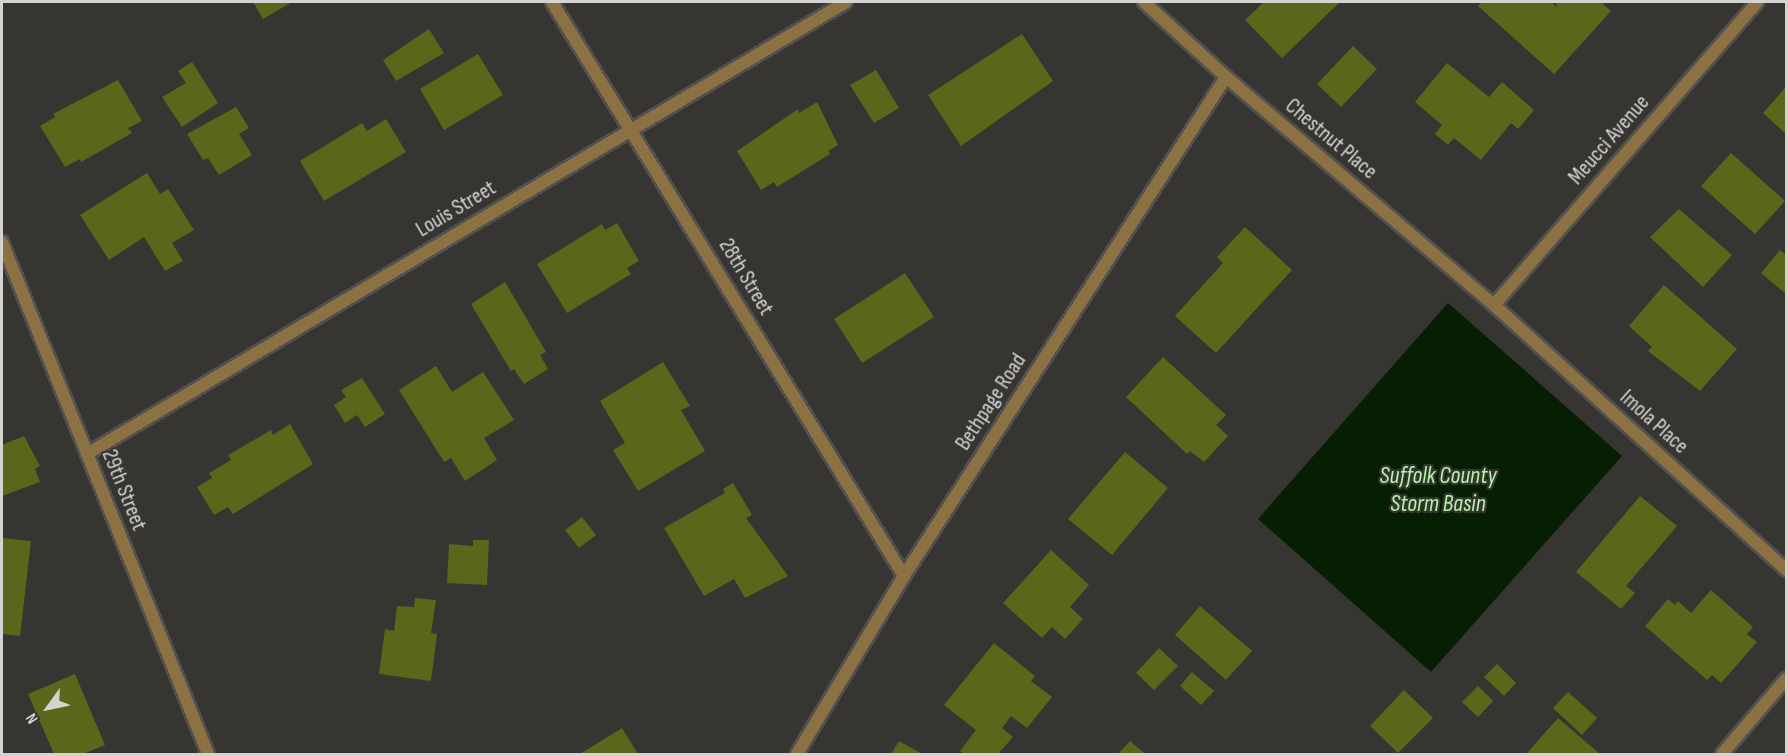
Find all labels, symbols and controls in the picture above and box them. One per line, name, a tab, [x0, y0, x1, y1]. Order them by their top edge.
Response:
street label: Meucci Avenue	[1563, 90, 1655, 190]
street label: Chestnut Place	[1280, 93, 1382, 185]
street label: Louis Street	[411, 175, 501, 243]
street label: 28th Street	[713, 234, 779, 320]
street label: Bethpage Road	[950, 349, 1032, 455]
street label: Imola Place	[1614, 384, 1694, 460]
street label: 29th Street	[96, 446, 152, 534]
water label: Suffolk County Storm Basin	[1380, 462, 1496, 518]
north arrow	[18, 678, 78, 738]
text: N	[22, 709, 43, 727]

